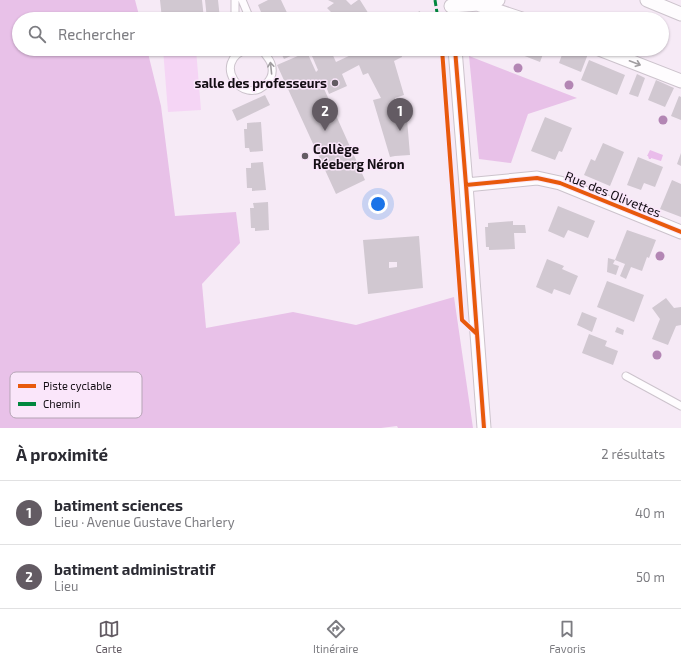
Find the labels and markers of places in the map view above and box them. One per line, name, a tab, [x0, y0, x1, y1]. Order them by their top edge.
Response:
place label: salle des professeurs	[195, 75, 327, 91]
marker: salle des professeurs	[330, 78, 340, 88]
pin: 2	[312, 98, 338, 131]
pin: 1	[387, 98, 413, 131]
place label: Collège Réeberg Néron	[313, 141, 405, 172]
marker: Collège Réeberg Néron	[300, 151, 310, 161]

